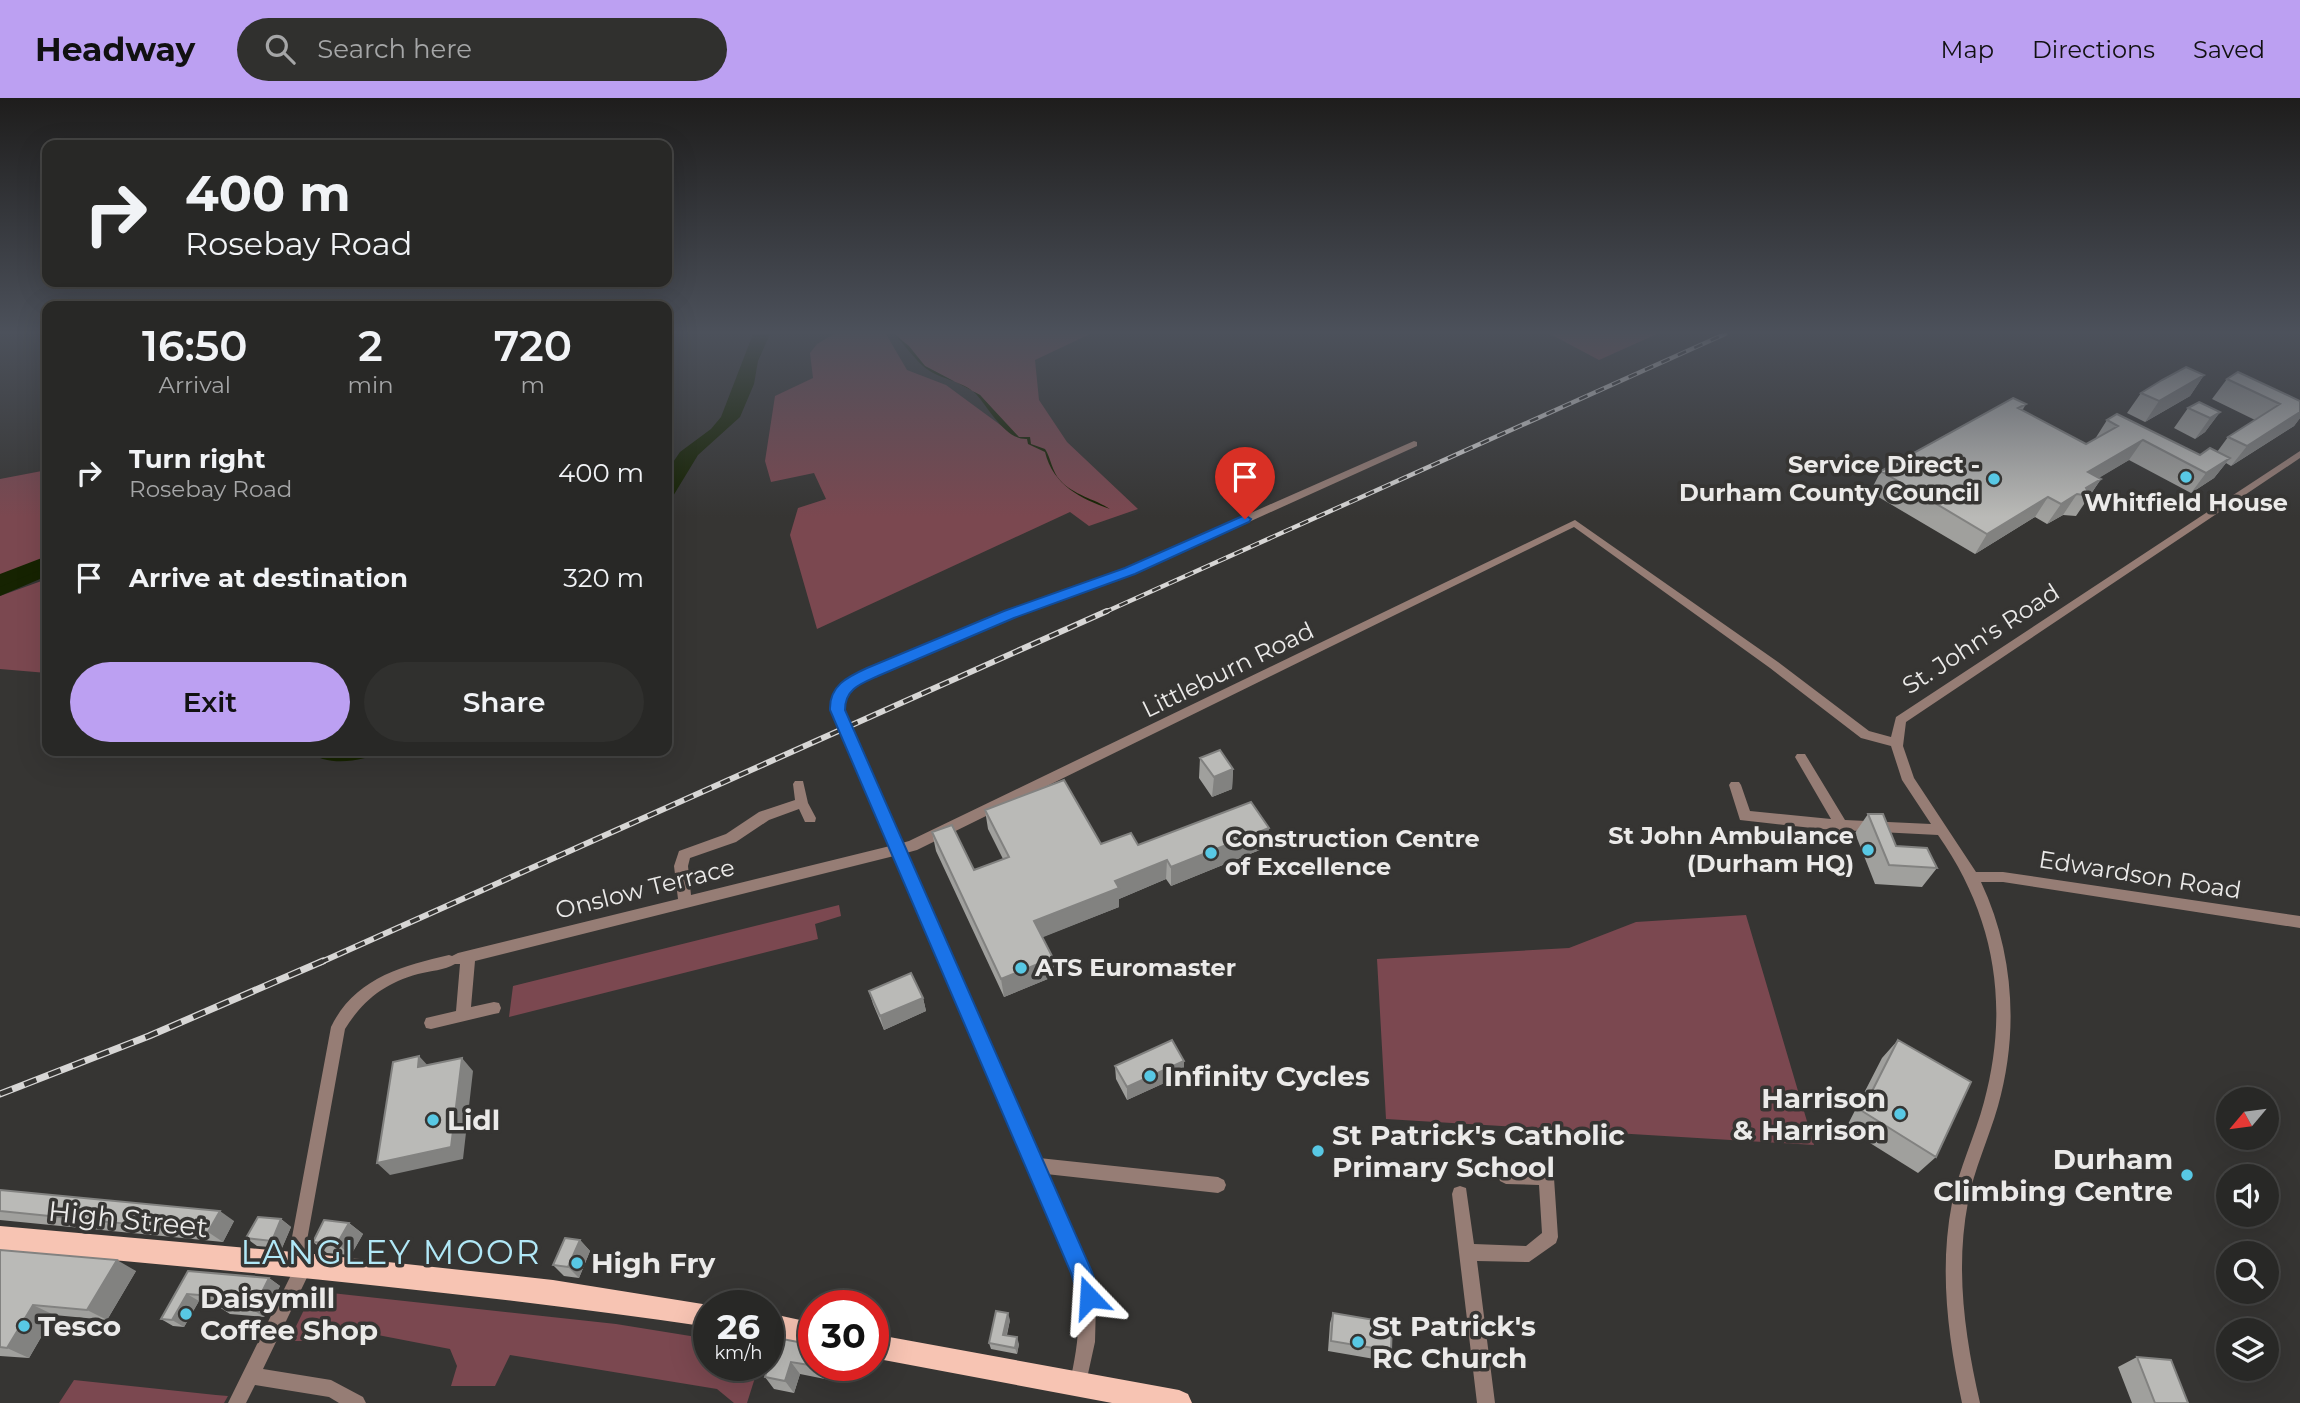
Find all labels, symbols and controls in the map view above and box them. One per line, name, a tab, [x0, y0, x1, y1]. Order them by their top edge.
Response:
search box	[237, 18, 727, 81]
text: Headway	[35, 29, 195, 69]
icon: search	[261, 30, 299, 68]
text: Search here	[317, 33, 472, 65]
text: Map	[1941, 35, 1994, 64]
text: Directions	[2032, 35, 2155, 64]
text: Saved	[2193, 35, 2265, 64]
text: 400 m	[185, 164, 351, 223]
icon: right	[70, 168, 161, 259]
text: Rosebay Road	[185, 224, 412, 263]
text: 16:50	[142, 320, 247, 372]
text: 2	[358, 320, 383, 372]
text: 720	[494, 320, 572, 372]
text: Arrival	[158, 371, 231, 399]
text: min	[347, 371, 394, 399]
text: m	[521, 371, 545, 399]
text: Turn right	[129, 443, 265, 475]
pin	[1215, 447, 1275, 519]
place label: Service Direct - Durham County Council	[1679, 450, 1980, 507]
icon: right	[70, 454, 108, 492]
text: 400 m	[558, 457, 644, 489]
icon: arrive	[1226, 458, 1264, 496]
marker: Whitfield House	[2178, 469, 2194, 485]
marker: Service Direct - Durham County Council	[1986, 471, 2002, 487]
text: Rosebay Road	[129, 475, 292, 503]
place label: Whitfield House	[2084, 488, 2288, 517]
icon: arrive	[70, 559, 108, 597]
text: Arrive at destination	[129, 562, 408, 594]
text: 320 m	[563, 562, 644, 594]
street label: St. John's Road	[1897, 577, 2065, 700]
street label: Littleburn Road	[1137, 615, 1318, 724]
button: Exit	[70, 662, 350, 742]
button: Share	[364, 662, 644, 742]
place label: St John Ambulance (Durham HQ)	[1608, 821, 1854, 878]
place label: Construction Centre of Excellence	[1225, 824, 1480, 881]
marker: St John Ambulance (Durham HQ)	[1860, 842, 1876, 858]
street label: Edwardson Road	[2037, 844, 2243, 905]
marker: Construction Centre of Excellence	[1203, 845, 1219, 861]
street label: Onslow Terrace	[552, 852, 737, 925]
place label: ATS Euromaster	[1034, 953, 1236, 982]
marker: ATS Euromaster	[1013, 960, 1029, 976]
place label: Infinity Cycles	[1164, 1059, 1370, 1093]
marker: Infinity Cycles	[1142, 1068, 1158, 1084]
place label: Harrison & Harrison	[1733, 1081, 1886, 1147]
north arrow	[2216, 1087, 2278, 1150]
map controls	[2216, 1087, 2279, 1381]
place label: Lidl	[447, 1103, 500, 1137]
marker: Harrison & Harrison	[1892, 1106, 1908, 1122]
marker: Lidl	[425, 1112, 441, 1128]
place label: St Patrick's Catholic Primary School	[1332, 1118, 1625, 1184]
place label: Durham Climbing Centre	[1933, 1142, 2173, 1208]
marker: St Patrick's Catholic Primary School	[1310, 1143, 1326, 1159]
button: sound	[2216, 1164, 2279, 1227]
marker: Durham Climbing Centre	[2179, 1167, 2195, 1183]
street label: High Street	[46, 1194, 210, 1244]
district label: LANGLEY MOOR	[240, 1232, 542, 1272]
button: search	[2216, 1241, 2279, 1304]
place label: High Fry	[591, 1246, 716, 1280]
marker: High Fry	[569, 1255, 585, 1271]
position arrow	[1052, 1260, 1126, 1334]
place label: Daisymill Coffee Shop	[200, 1281, 378, 1347]
speed limit sign: 30	[798, 1290, 889, 1381]
text: 26	[717, 1305, 760, 1348]
marker: Daisymill Coffee Shop	[178, 1306, 194, 1322]
place label: Tesco	[38, 1309, 121, 1343]
place label: St Patrick's RC Church	[1372, 1309, 1536, 1375]
marker: Tesco	[16, 1318, 32, 1334]
button: layers	[2216, 1318, 2279, 1381]
marker: St Patrick's RC Church	[1350, 1334, 1366, 1350]
text: km/h	[714, 1342, 763, 1364]

